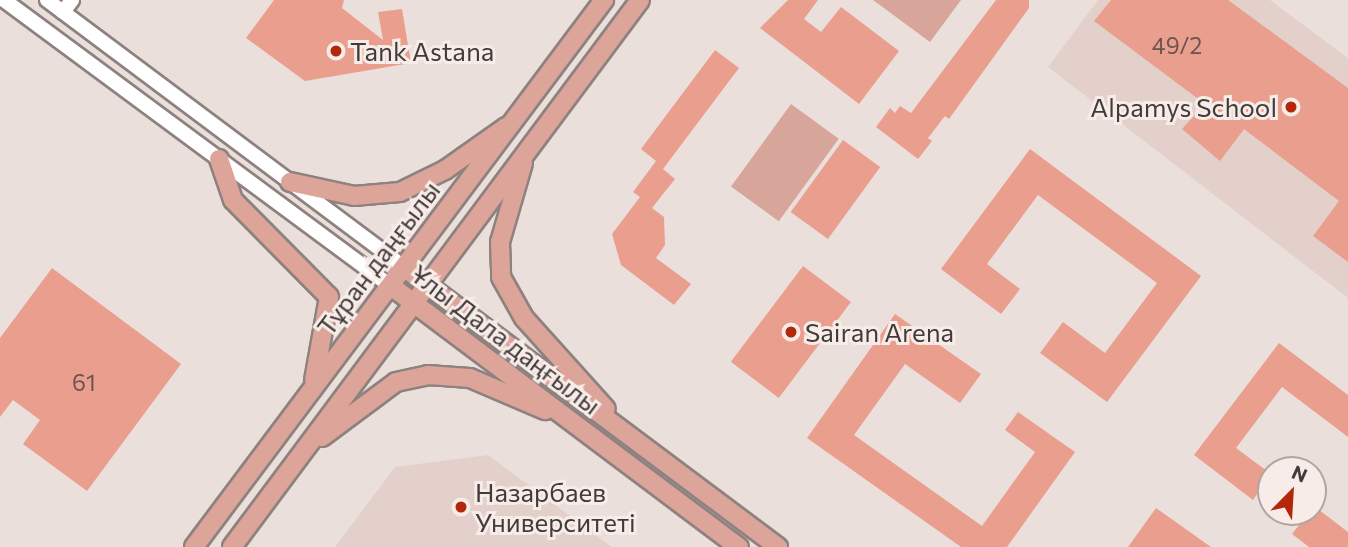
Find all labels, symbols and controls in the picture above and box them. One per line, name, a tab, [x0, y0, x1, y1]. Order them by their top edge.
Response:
house number: 49/2	[1152, 31, 1202, 59]
place label: Tank Astana	[350, 35, 494, 67]
marker: Tank Astana	[328, 43, 344, 59]
place label: Alpamys School	[1090, 91, 1277, 123]
marker: Alpamys School	[1283, 99, 1299, 115]
street label: Тұран даңғылы	[310, 175, 446, 341]
street label: Ұлы Дала даңғылы	[405, 258, 607, 420]
place label: Sairan Arena	[805, 316, 954, 348]
marker: Sairan Arena	[783, 324, 799, 340]
house number: 61	[72, 368, 96, 396]
north arrow	[1257, 456, 1327, 526]
text: N	[1289, 460, 1311, 487]
place label: Назарбаев Университеті	[475, 476, 636, 538]
marker: Назарбаев Университеті	[453, 499, 469, 515]

